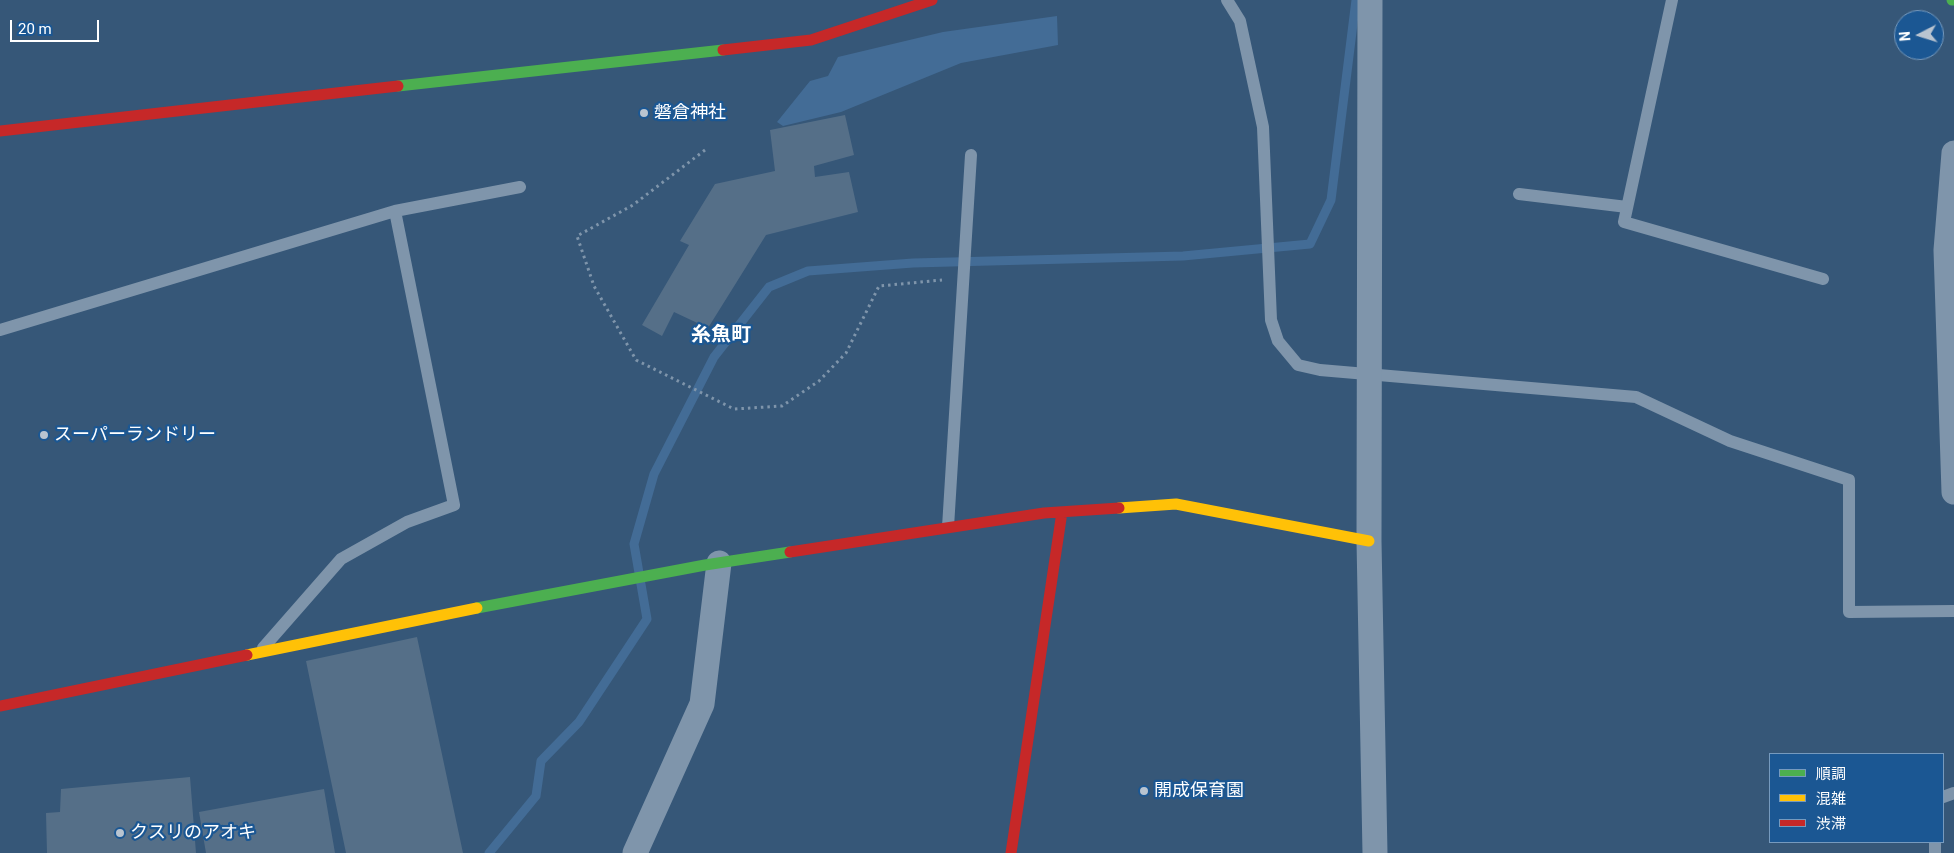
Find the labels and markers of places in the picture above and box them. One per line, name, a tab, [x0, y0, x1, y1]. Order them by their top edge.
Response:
place label: 磐倉神社	[654, 102, 726, 124]
marker: 磐倉神社	[638, 107, 650, 119]
place label: スーパーランドリー	[54, 424, 216, 446]
marker: スーパーランドリー	[38, 429, 50, 441]
place label: 開成保育園	[1154, 780, 1244, 802]
marker: 開成保育園	[1138, 785, 1150, 797]
place label: クスリのアオキ	[130, 822, 256, 844]
marker: クスリのアオキ	[114, 827, 126, 839]

